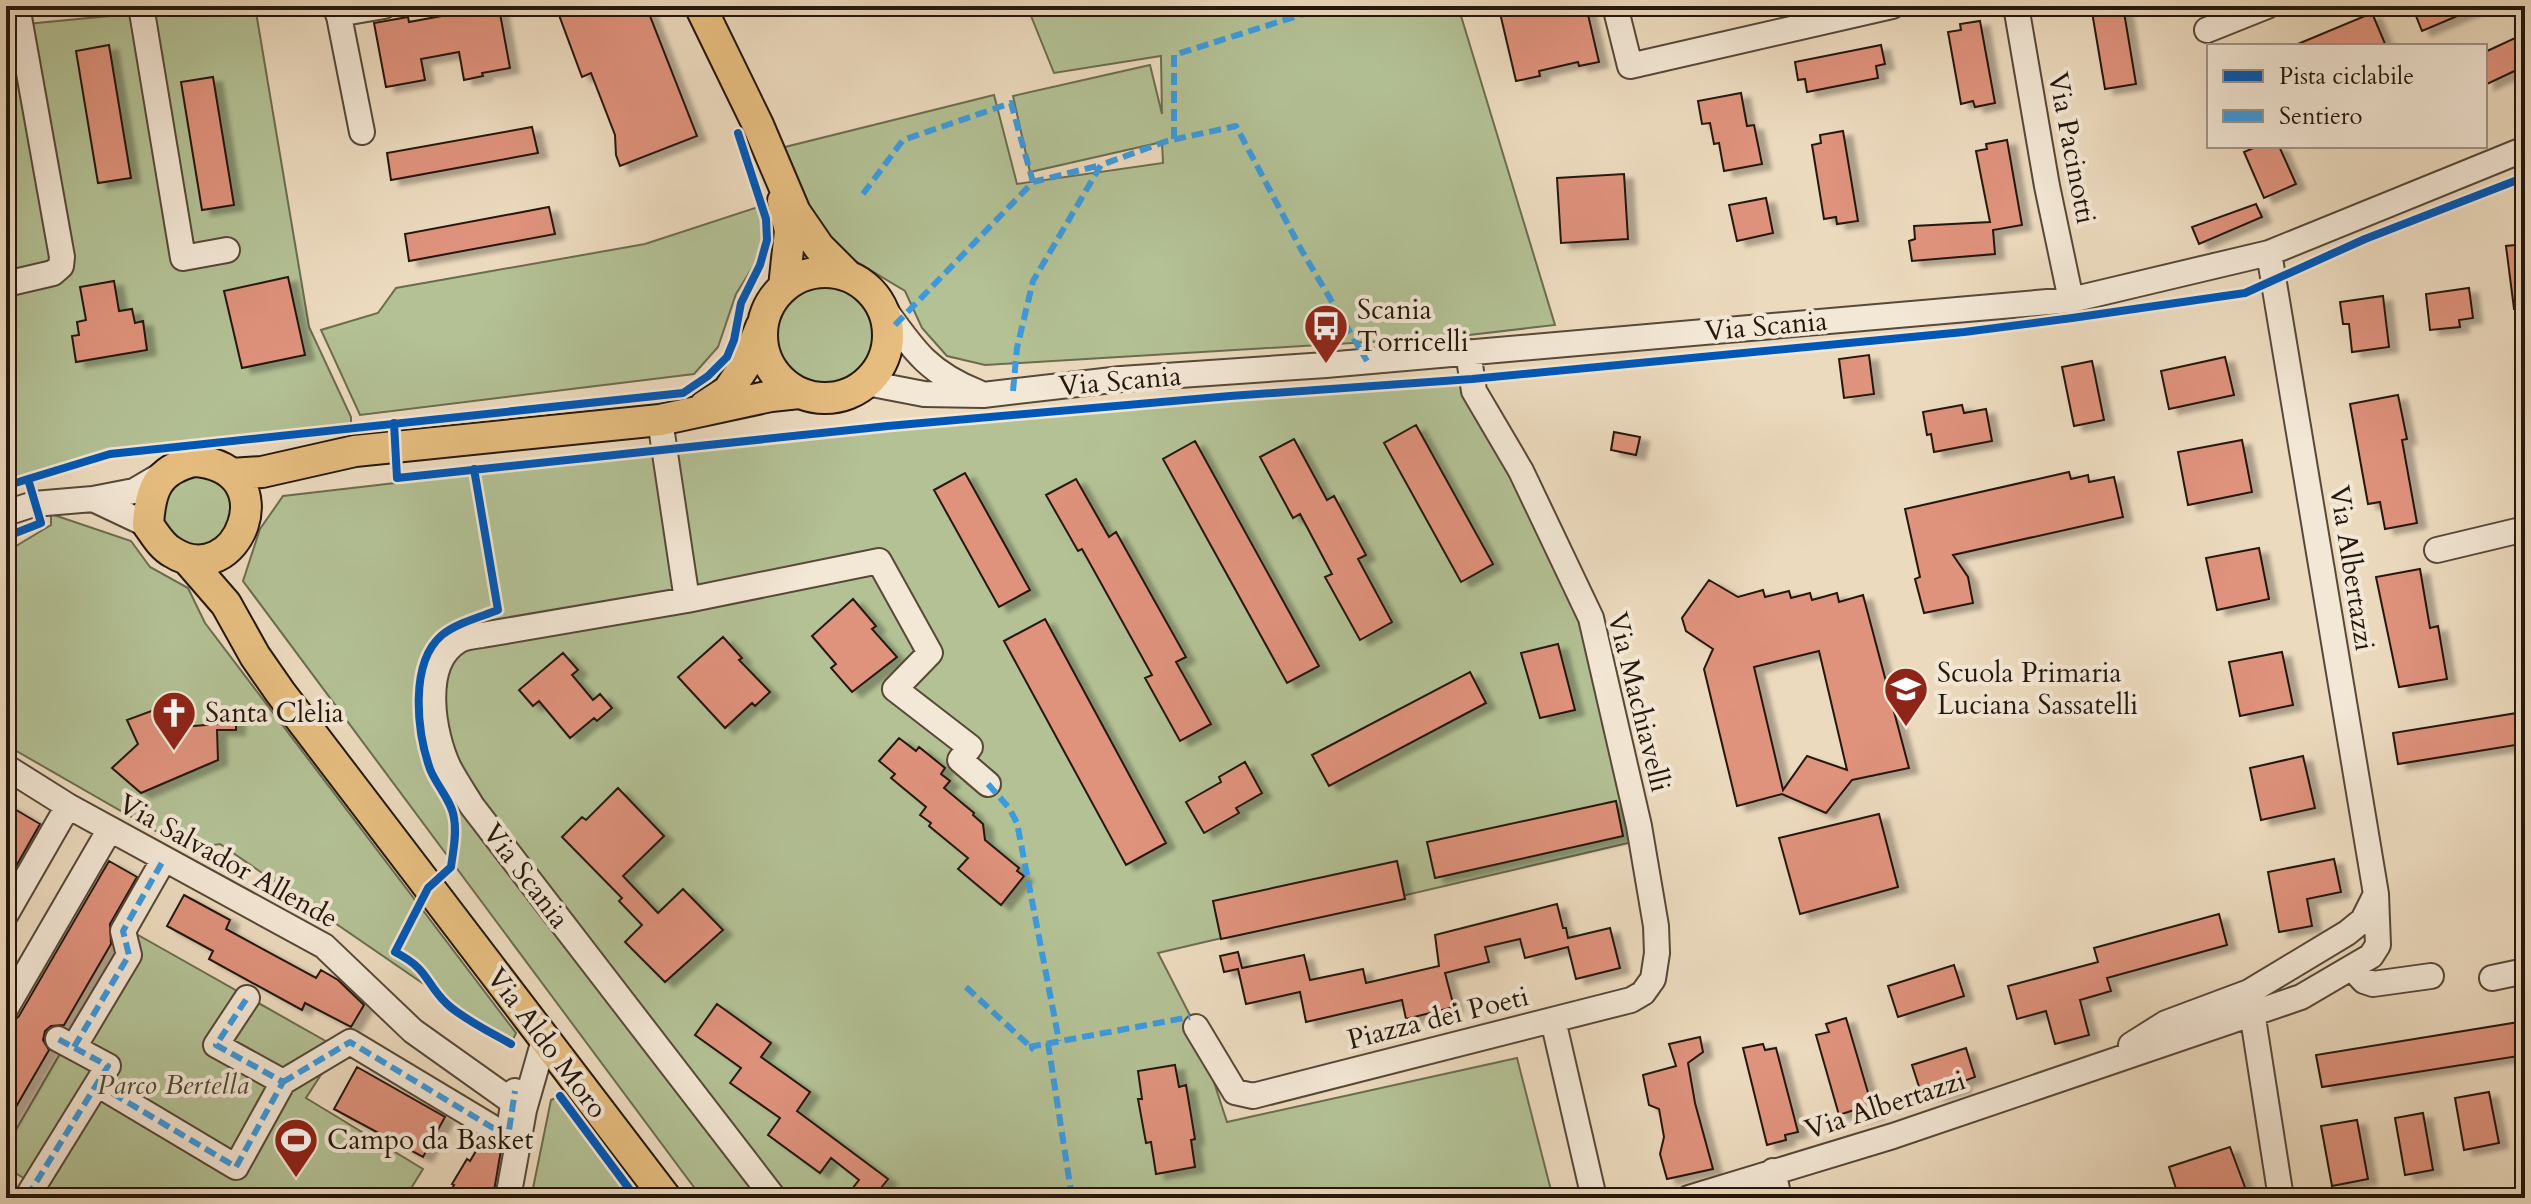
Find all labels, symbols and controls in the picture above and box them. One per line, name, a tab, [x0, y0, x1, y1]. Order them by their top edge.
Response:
legend	[2207, 44, 2487, 148]
text: Pista ciclabile	[2279, 60, 2414, 93]
street label: Via Pacinotti	[2039, 69, 2105, 227]
text: Sentiero	[2279, 100, 2363, 133]
place label: Scania Torricelli	[1357, 291, 1469, 361]
bus stop icon: Scania Torricelli	[1302, 302, 1350, 365]
street label: Via Scania	[1703, 302, 1829, 350]
street label: Via Scania	[1057, 357, 1183, 405]
street label: Via Albertazzi	[2320, 483, 2384, 654]
street label: Via Machiavelli	[1598, 608, 1680, 796]
place label: Scuola Primaria Luciana Sassatelli	[1937, 654, 2138, 724]
school or university icon: Scuola Primaria Luciana Sassatelli	[1882, 665, 1930, 728]
church icon: Santa Clelia	[150, 689, 198, 752]
place label: Santa Clelia	[205, 694, 344, 732]
street label: Via Salvador Allende	[111, 785, 345, 937]
street label: Via Scania	[474, 816, 578, 936]
street label: Via Aldo Moro	[478, 960, 616, 1126]
street label: Piazza dei Poeti	[1343, 977, 1533, 1059]
street label: Via Albertazzi	[1800, 1061, 1970, 1149]
park label: Parco Bertella	[97, 1066, 249, 1104]
sports icon: Campo da Basket	[272, 1116, 320, 1179]
place label: Campo da Basket	[327, 1121, 533, 1159]

